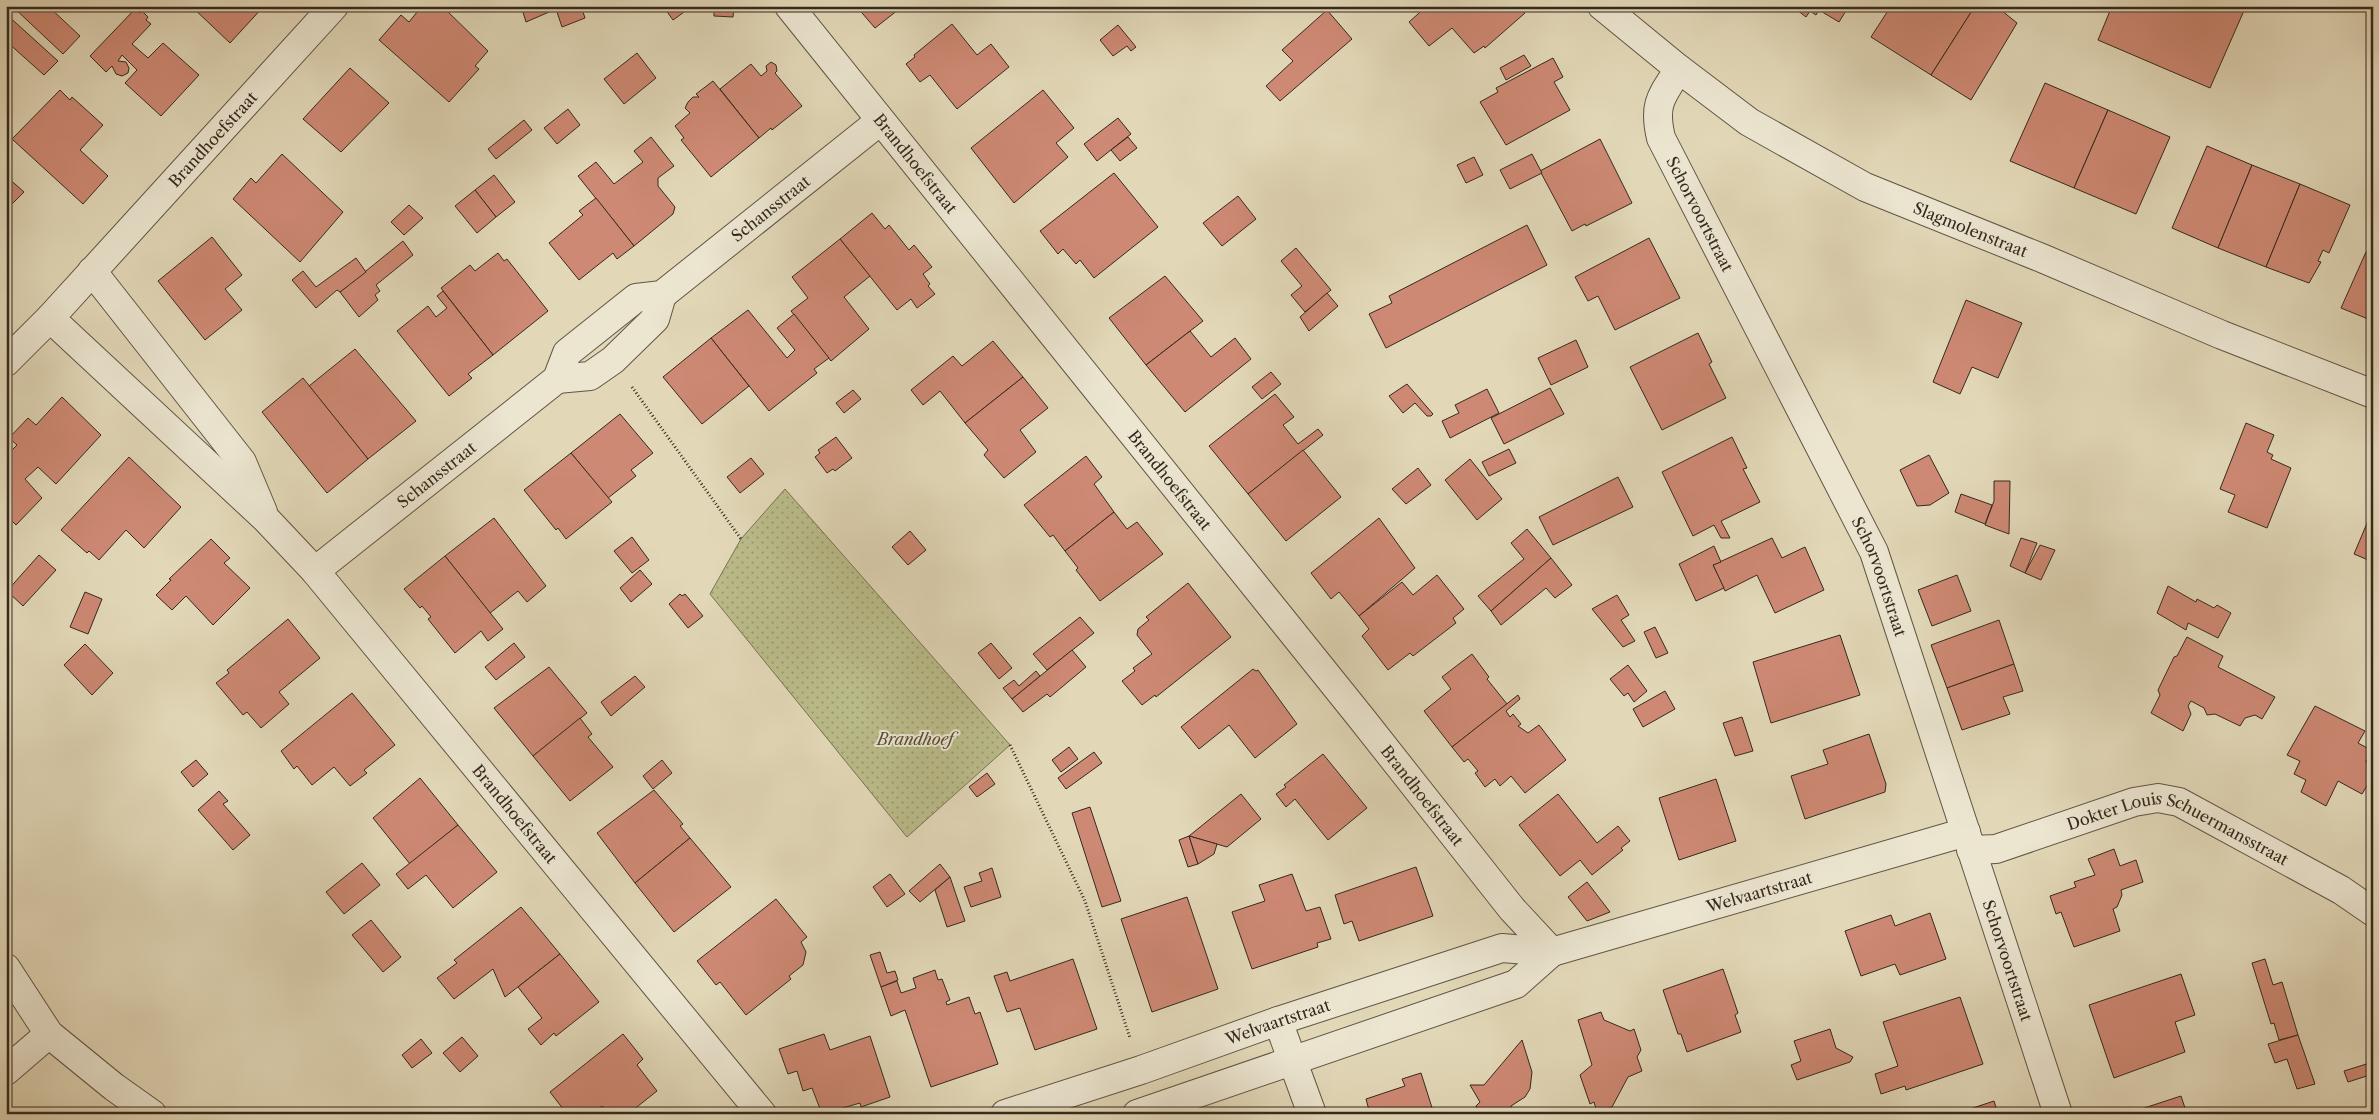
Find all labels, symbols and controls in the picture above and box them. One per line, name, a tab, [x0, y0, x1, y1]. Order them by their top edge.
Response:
street label: Brandhoefstraat	[164, 87, 262, 191]
street label: Brandhoefstraat	[869, 110, 962, 218]
street label: Schorvoortstraat	[1662, 153, 1738, 275]
street label: Schansstraat	[727, 171, 814, 246]
street label: Slagmolenstraat	[1910, 197, 2031, 262]
street label: Brandhoefstraat	[1124, 426, 1216, 534]
street label: Schansstraat	[393, 437, 480, 512]
street label: Schorvoortstraat	[1847, 513, 1911, 639]
park label: Brandhoef	[875, 729, 959, 749]
street label: Brandhoefstraat	[1377, 741, 1468, 850]
street label: Brandhoefstraat	[468, 760, 562, 868]
street label: Dokter Louis Schuermansstraat	[2064, 788, 2292, 870]
street label: Welvaartstraat	[1703, 867, 1815, 917]
street label: Schorvoortstraat	[1979, 897, 2037, 1024]
street label: Welvaartstraat	[1222, 995, 1333, 1049]

